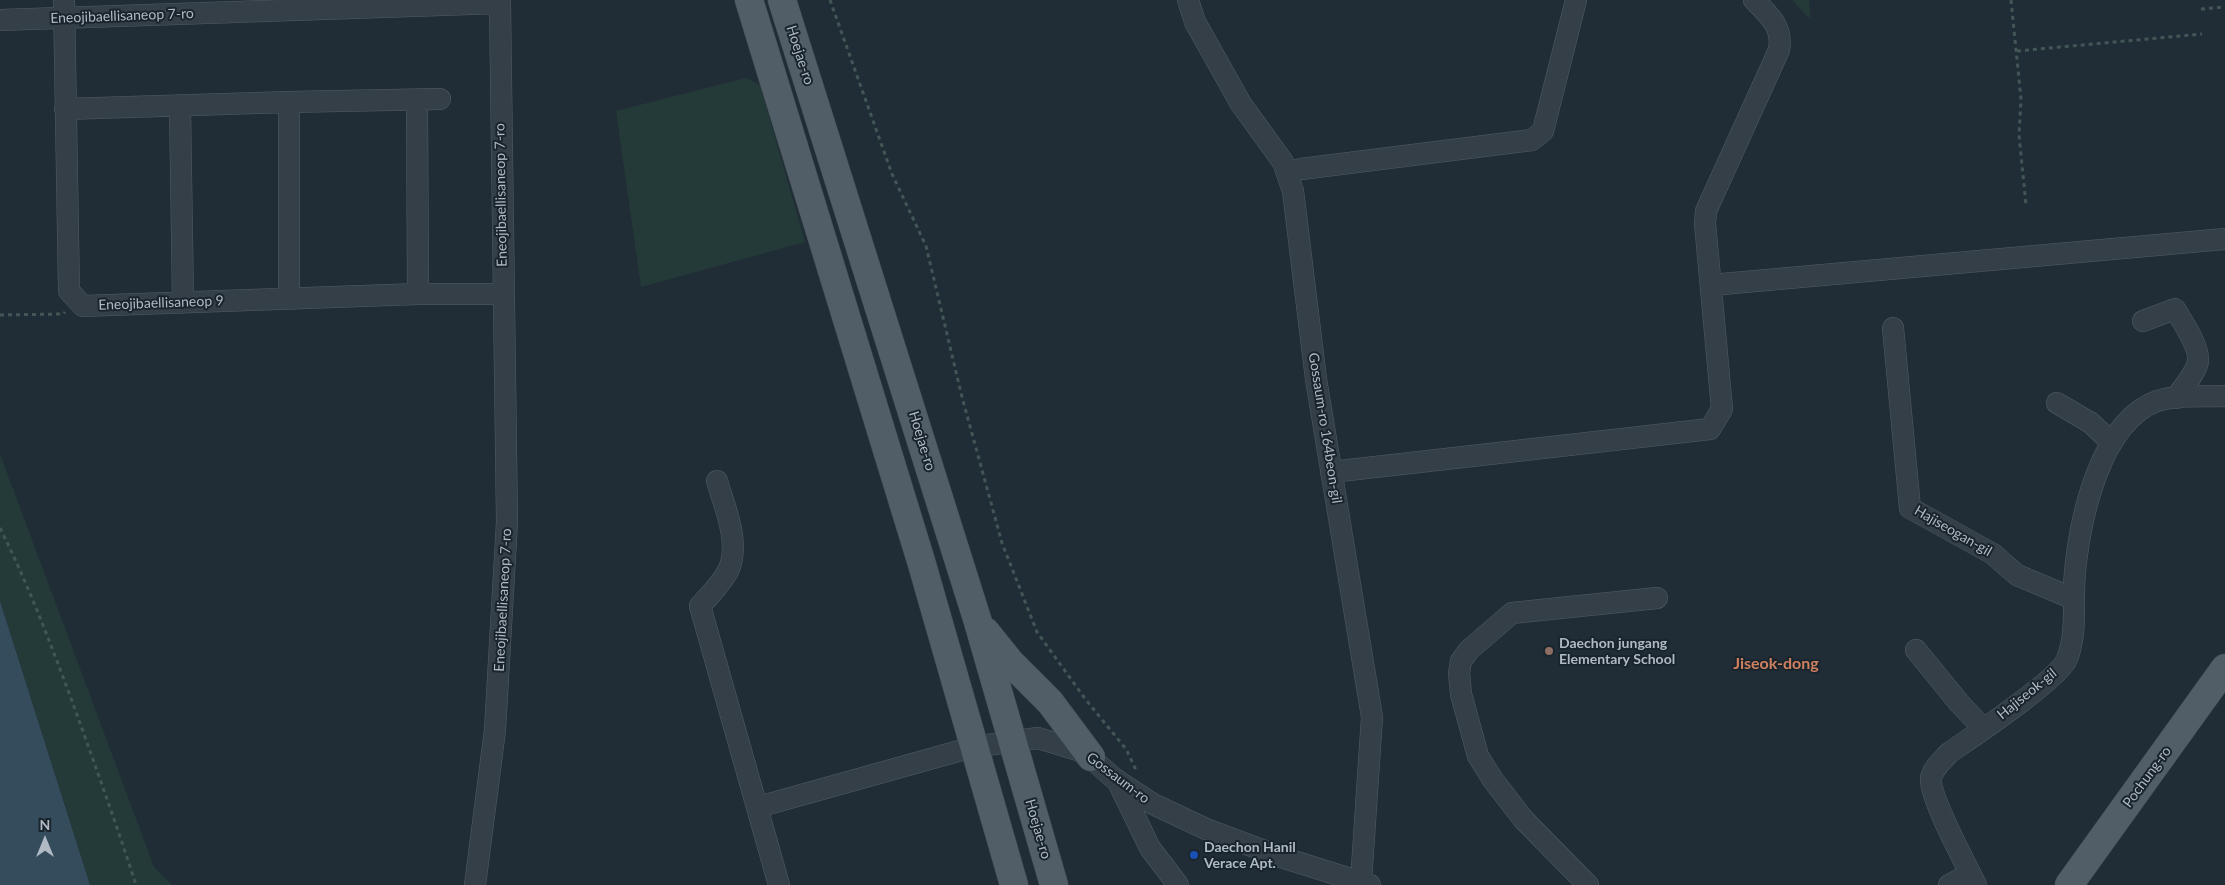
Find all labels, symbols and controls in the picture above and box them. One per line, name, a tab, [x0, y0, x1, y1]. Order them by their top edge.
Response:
street label: Eneojibaellisaneop 7-ro	[50, 5, 194, 27]
street label: Hoejae-ro	[783, 23, 817, 87]
street label: Eneojibaellisaneop 7-ro	[491, 123, 511, 267]
street label: Eneojibaellisaneop 9	[98, 292, 224, 314]
street label: Gossaum-ro 164beon-gil	[1305, 351, 1345, 505]
street label: Hoejae-ro	[905, 409, 939, 473]
street label: Hajiseogan-gil	[1911, 502, 1995, 560]
street label: Eneojibaellisaneop 7-ro	[491, 528, 515, 672]
place label: Daechon jungang Elementary School	[1559, 635, 1675, 668]
marker: Daechon jungang Elementary School	[1543, 645, 1555, 657]
district label: Jiseok-dong	[1733, 654, 1819, 674]
street label: Hajiseok-gil	[1994, 665, 2060, 723]
street label: Pochung-ro	[2119, 743, 2175, 811]
street label: Gossaum-ro	[1083, 749, 1153, 807]
street label: Hoejae-ro	[1021, 797, 1055, 861]
north arrow	[20, 815, 70, 865]
text: N	[40, 816, 50, 833]
place label: Daechon Hanil Verace Apt.	[1204, 839, 1296, 872]
marker: Daechon Hanil Verace Apt.	[1188, 849, 1200, 861]

